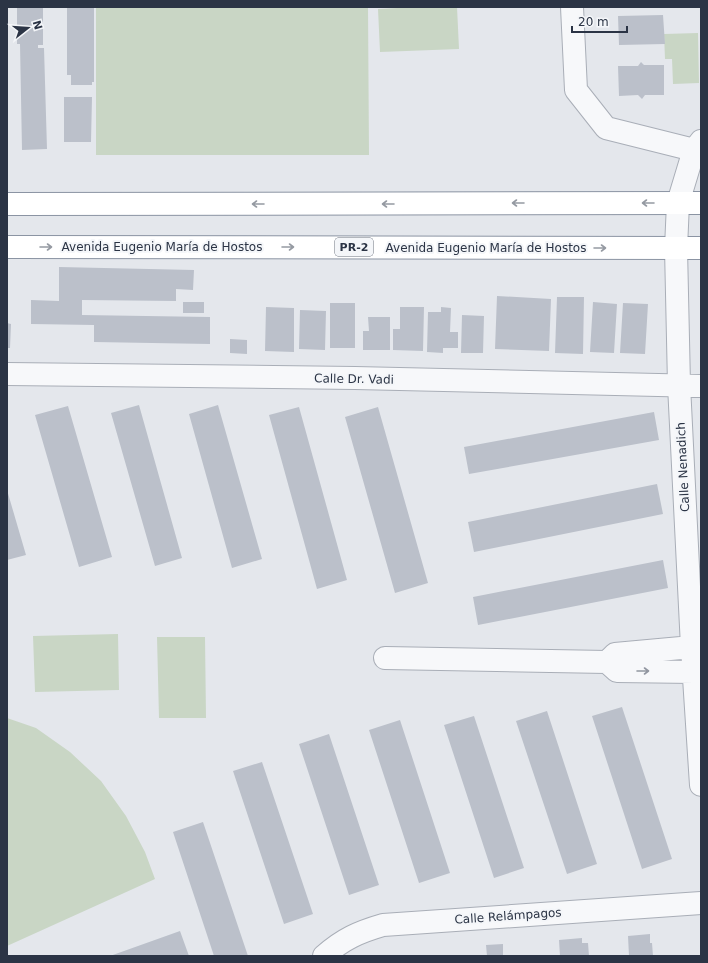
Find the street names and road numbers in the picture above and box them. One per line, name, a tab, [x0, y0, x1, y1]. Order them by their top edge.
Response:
road number: PR-2	[335, 238, 373, 256]
street label: Avenida Eugenio María de Hostos	[62, 240, 262, 254]
street label: Avenida Eugenio María de Hostos	[386, 241, 586, 255]
street label: Calle Dr. Vadi	[314, 371, 394, 387]
street label: Calle Nenadich	[674, 422, 692, 512]
street label: Calle Relámpagos	[454, 905, 562, 927]

